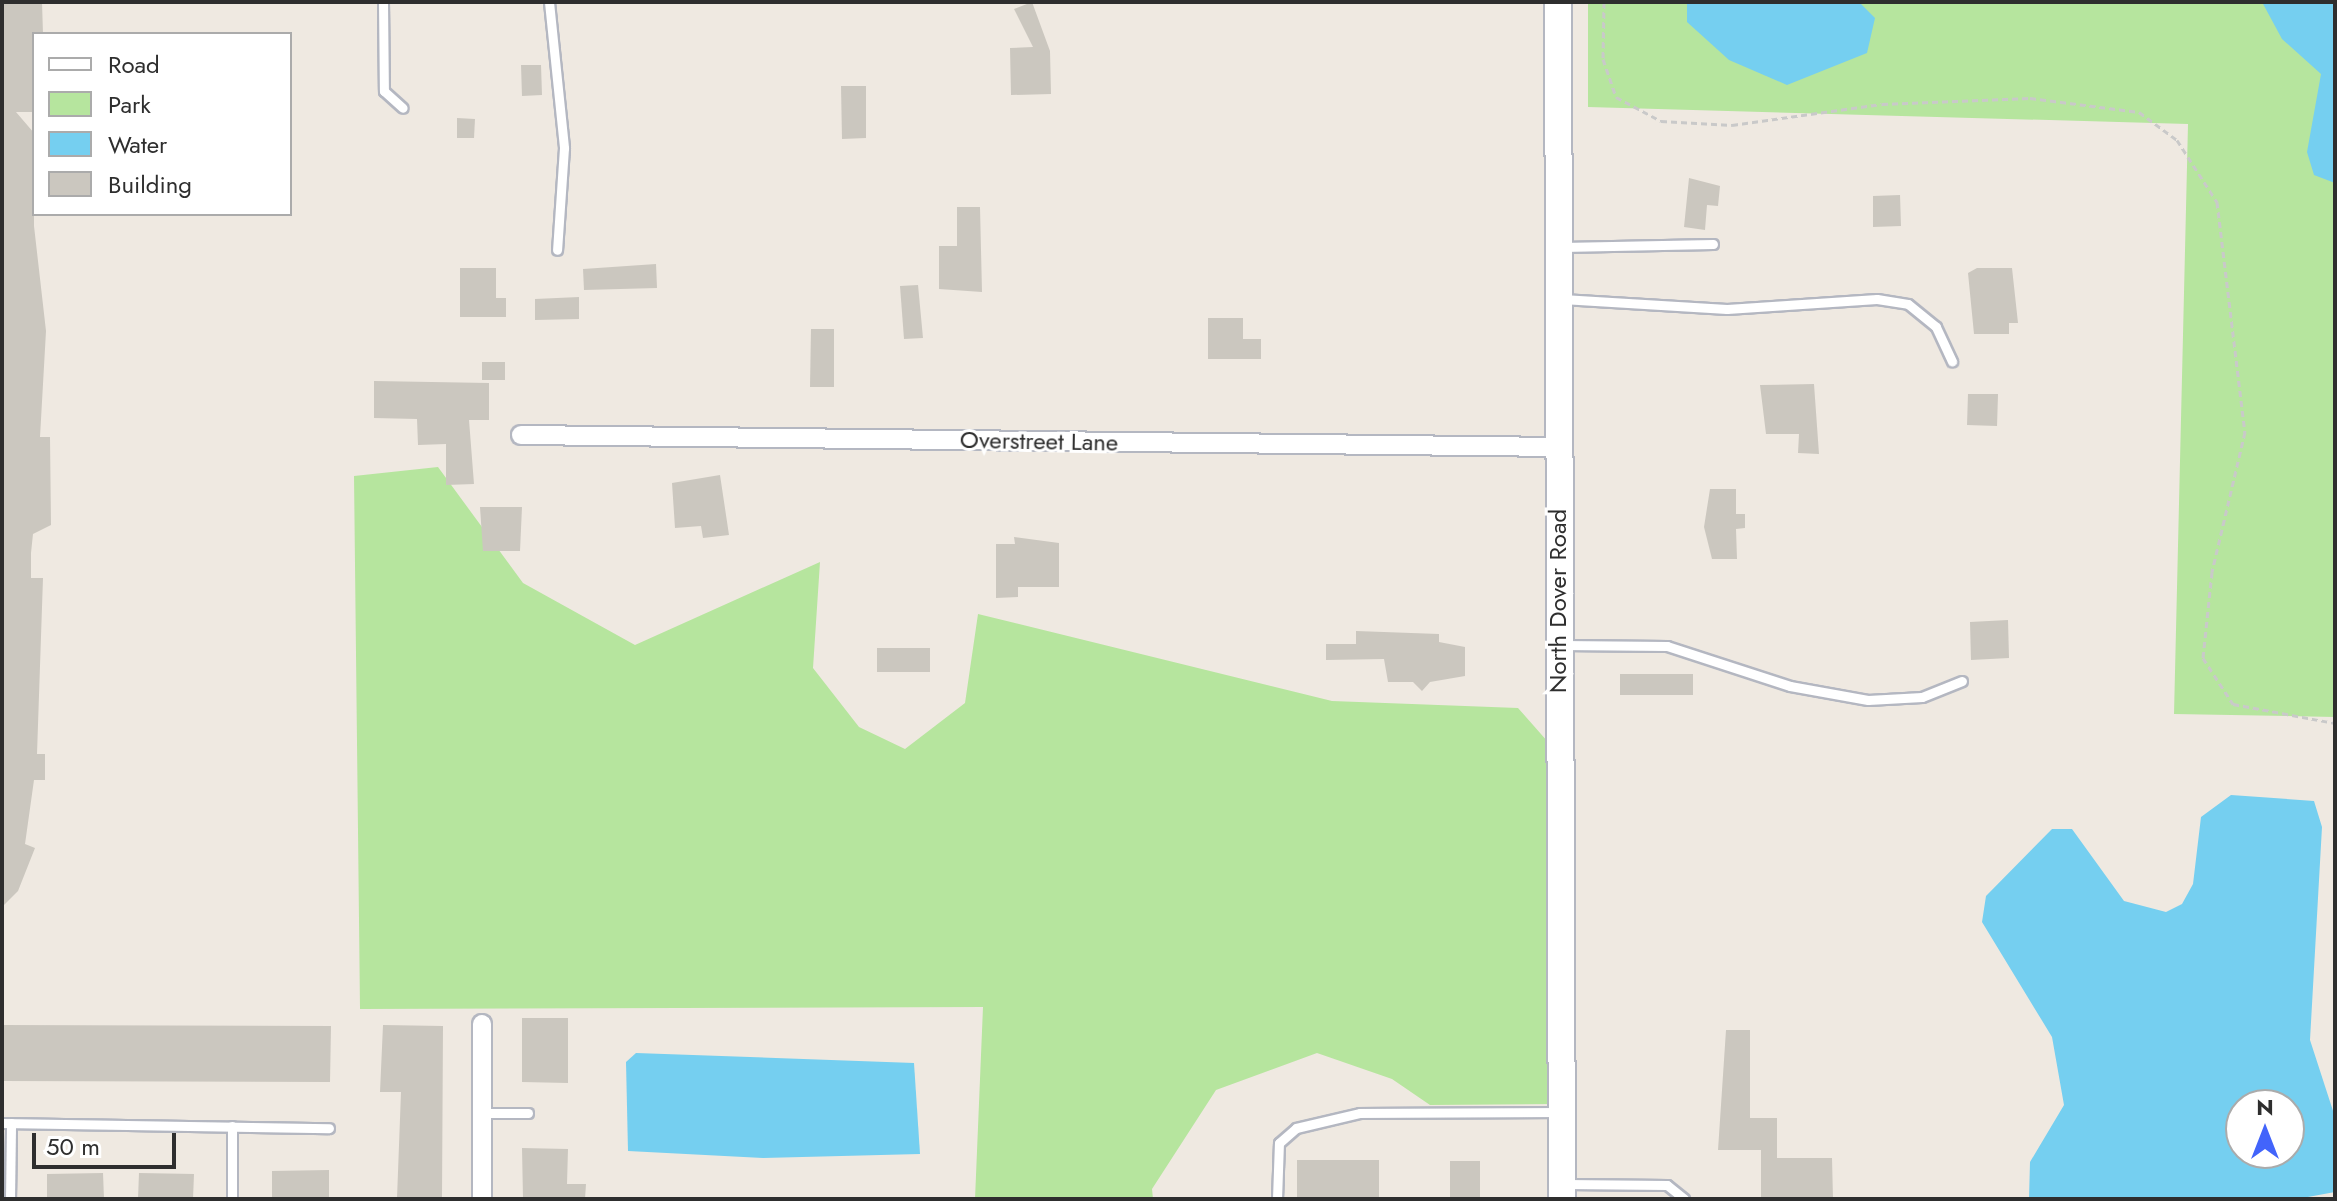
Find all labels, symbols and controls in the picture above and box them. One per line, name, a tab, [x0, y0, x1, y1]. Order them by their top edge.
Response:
legend	[32, 32, 292, 216]
text: Road	[108, 47, 160, 82]
text: Park	[108, 87, 151, 122]
text: Water	[108, 127, 167, 162]
text: Building	[108, 167, 192, 202]
street label: Overstreet Lane	[960, 425, 1118, 457]
street label: North Dover Road	[1544, 509, 1572, 693]
north arrow	[2225, 1089, 2305, 1169]
text: N	[2256, 1091, 2274, 1123]
scale bar	[36, 1117, 180, 1167]
text: 50 m	[46, 1129, 100, 1164]

